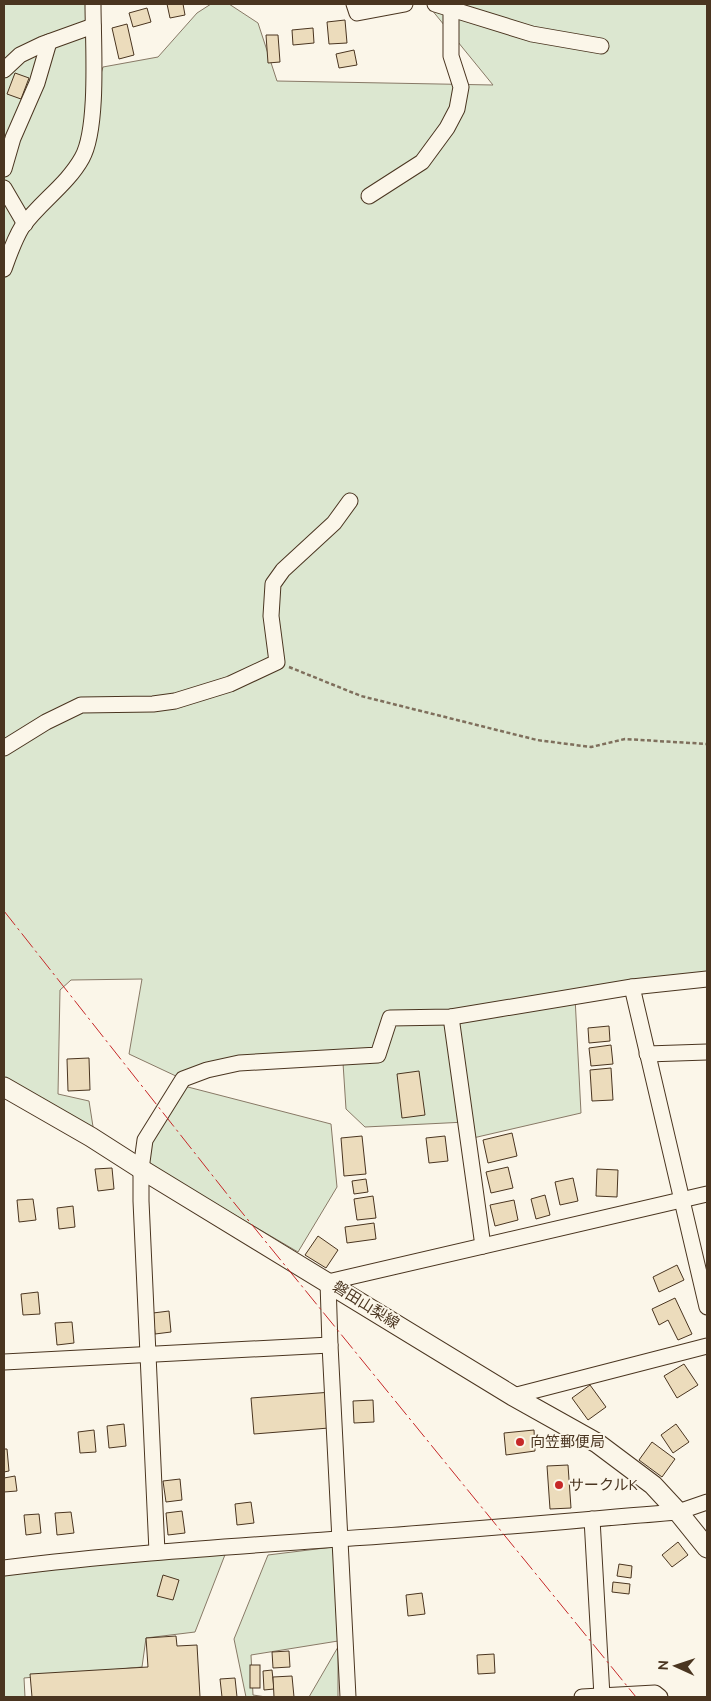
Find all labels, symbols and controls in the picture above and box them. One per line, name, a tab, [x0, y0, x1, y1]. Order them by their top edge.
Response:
street label: 磐田山梨線	[330, 1277, 403, 1332]
place label: 向笠郵便局	[530, 1433, 605, 1450]
marker: 向笠郵便局	[514, 1436, 526, 1448]
place label: サークルK	[569, 1476, 638, 1493]
marker: サークルK	[553, 1479, 565, 1491]
north arrow	[651, 1641, 701, 1691]
text: N	[655, 1660, 671, 1671]

